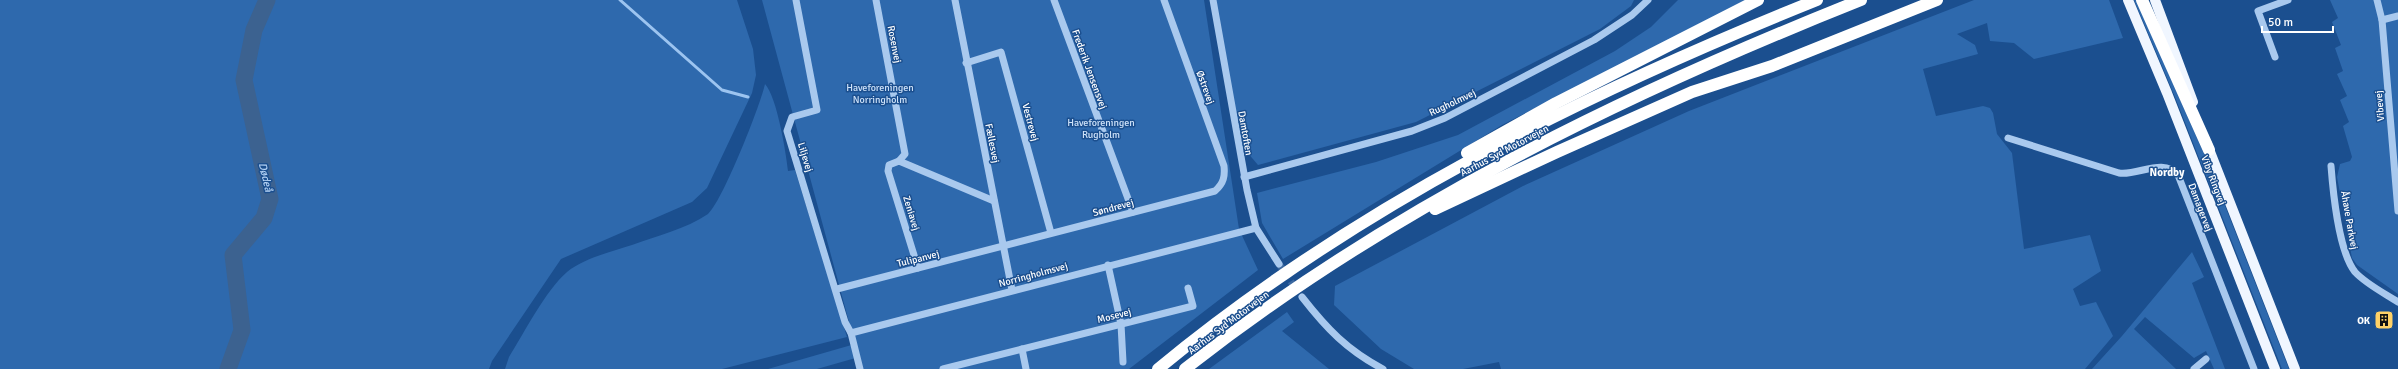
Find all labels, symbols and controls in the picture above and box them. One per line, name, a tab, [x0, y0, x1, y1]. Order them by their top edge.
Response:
scale bar	[2262, 8, 2333, 34]
text: 50 m	[2268, 15, 2293, 30]
street label: Rosenvej	[885, 24, 904, 64]
street label: Frederik Jensensvej	[1069, 28, 1109, 111]
street label: Østrevej	[1193, 69, 1217, 106]
park label: Haveforeningen Norringholm	[846, 82, 914, 106]
street label: Rugholmvej	[1427, 87, 1478, 119]
street label: Vibevej	[2373, 90, 2387, 122]
street label: Vestrevej	[1019, 102, 1041, 143]
street label: Damtoften	[1235, 110, 1255, 156]
park label: Haveforeningen Rugholm	[1067, 117, 1135, 141]
street label: Fællesvej	[982, 122, 1002, 164]
street label: Aarhus Syd Motorvejen	[1458, 123, 1551, 179]
street label: Liljevej	[795, 141, 815, 174]
street label: Viby Ringvej	[2198, 154, 2228, 207]
water label: Dødeå	[256, 161, 275, 193]
district label: Nordby	[2150, 166, 2185, 179]
street label: Damagervej	[2185, 181, 2215, 233]
street label: Åhave Parkvej	[2338, 190, 2360, 251]
street label: Zeniavej	[900, 194, 922, 232]
street label: Søndrevej	[1091, 197, 1135, 219]
street label: Tulipanvej	[896, 248, 941, 270]
street label: Norringholmsvej	[997, 260, 1069, 290]
street label: Aarhus Syd Motorvejen	[1186, 288, 1271, 357]
street label: Mosevej	[1096, 306, 1133, 326]
building icon: OK	[2373, 309, 2395, 331]
place label: OK	[2357, 315, 2371, 327]

